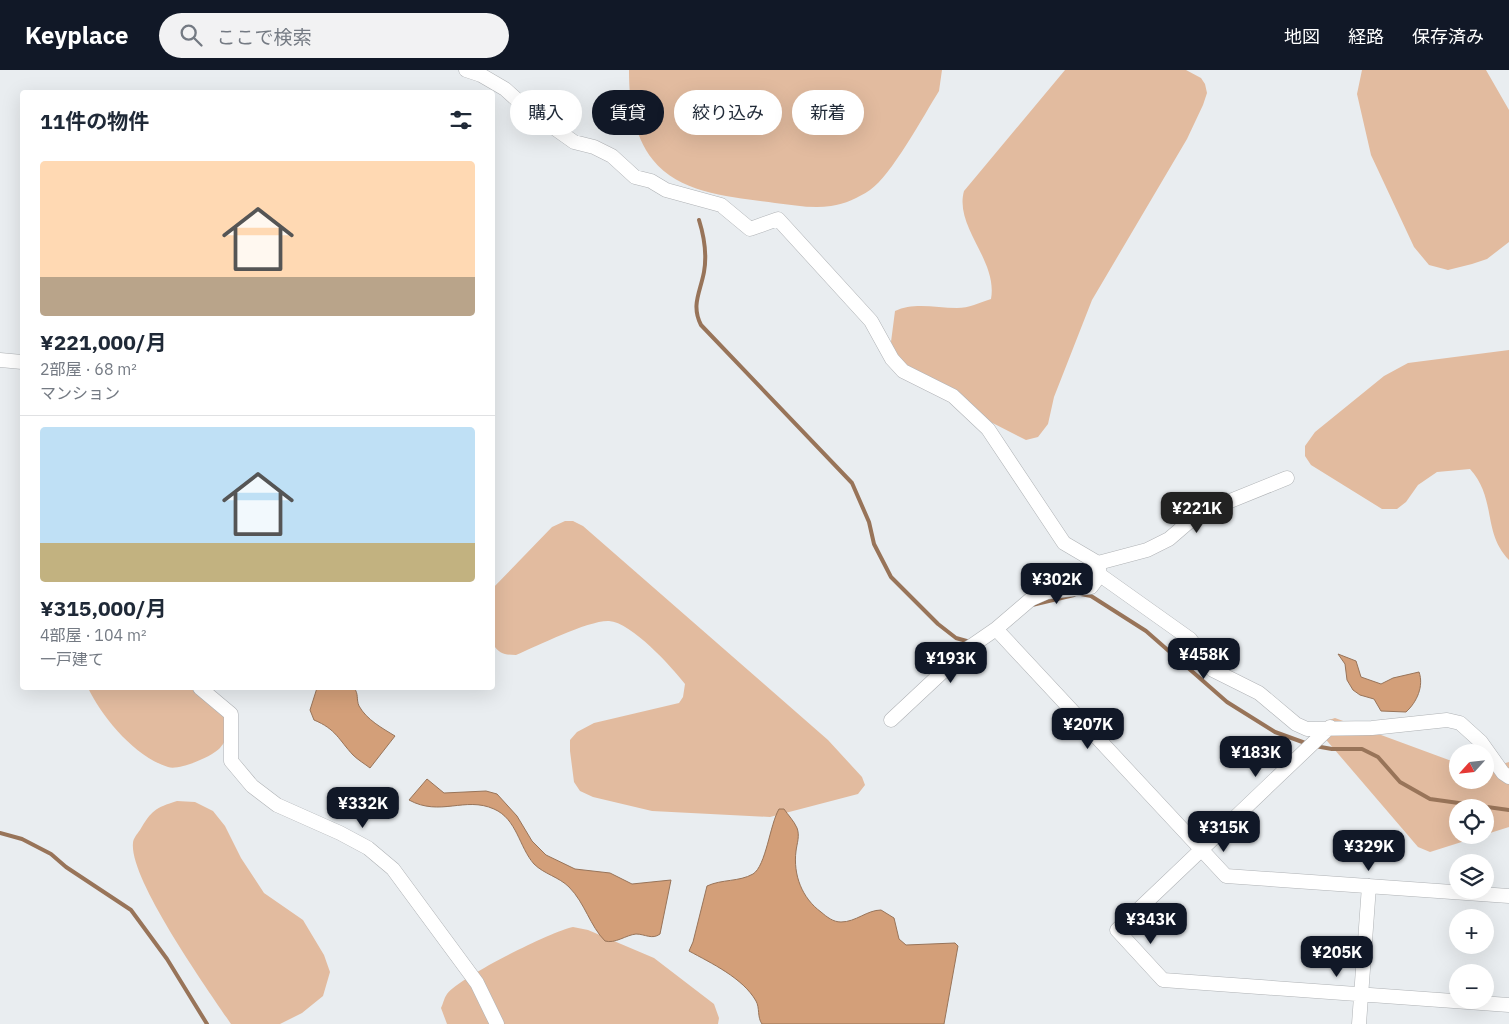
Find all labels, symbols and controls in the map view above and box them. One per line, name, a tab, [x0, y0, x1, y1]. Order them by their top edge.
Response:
search box	[159, 13, 509, 58]
text: Keyplace	[25, 19, 129, 51]
icon: search	[177, 21, 205, 49]
text: ここで検索	[217, 25, 312, 49]
text: 地図	[1284, 25, 1320, 48]
text: 経路	[1348, 25, 1384, 48]
text: 保存済み	[1412, 25, 1484, 48]
chip: 購入	[510, 90, 582, 135]
chip: 賃貸	[592, 90, 664, 135]
chip: 絞り込み	[674, 90, 782, 135]
chip: 新着	[792, 90, 864, 135]
icon: filters	[447, 106, 475, 134]
text: 11件の物件	[40, 107, 149, 135]
icon: home	[213, 194, 303, 284]
text: ¥221,000/月	[40, 328, 166, 356]
text: 2部屋 · 68 m²	[40, 359, 137, 379]
text: マンション	[40, 383, 120, 403]
icon: home	[213, 459, 303, 549]
pin: ¥221K	[1162, 492, 1232, 534]
text: ¥221K	[1172, 498, 1222, 518]
pin: ¥302K	[1022, 562, 1092, 605]
text: ¥302K	[1032, 569, 1082, 589]
text: ¥315,000/月	[40, 594, 166, 622]
text: 4部屋 · 104 m²	[40, 625, 146, 645]
pin: ¥458K	[1169, 638, 1239, 680]
pin: ¥193K	[916, 642, 986, 684]
text: ¥458K	[1179, 644, 1229, 664]
text: ¥193K	[926, 648, 976, 668]
text: 一戸建て	[40, 649, 104, 669]
pin: ¥207K	[1053, 708, 1123, 750]
text: ¥207K	[1063, 714, 1113, 734]
pin: ¥183K	[1221, 736, 1291, 778]
text: ¥183K	[1231, 742, 1281, 762]
north arrow	[1449, 744, 1494, 789]
map controls	[1449, 744, 1494, 1009]
pin: ¥332K	[328, 786, 398, 829]
text: ¥332K	[338, 793, 388, 813]
button: locate	[1449, 799, 1494, 844]
pin: ¥315K	[1189, 810, 1259, 853]
text: ¥315K	[1199, 817, 1249, 837]
pin: ¥329K	[1334, 830, 1404, 872]
text: ¥329K	[1344, 836, 1394, 856]
button: layers	[1449, 854, 1494, 899]
pin: ¥343K	[1116, 902, 1186, 945]
text: ¥343K	[1126, 909, 1176, 929]
button: +	[1449, 909, 1494, 954]
pin: ¥205K	[1302, 936, 1372, 978]
text: ¥205K	[1312, 942, 1362, 962]
button: −	[1449, 964, 1494, 1009]

